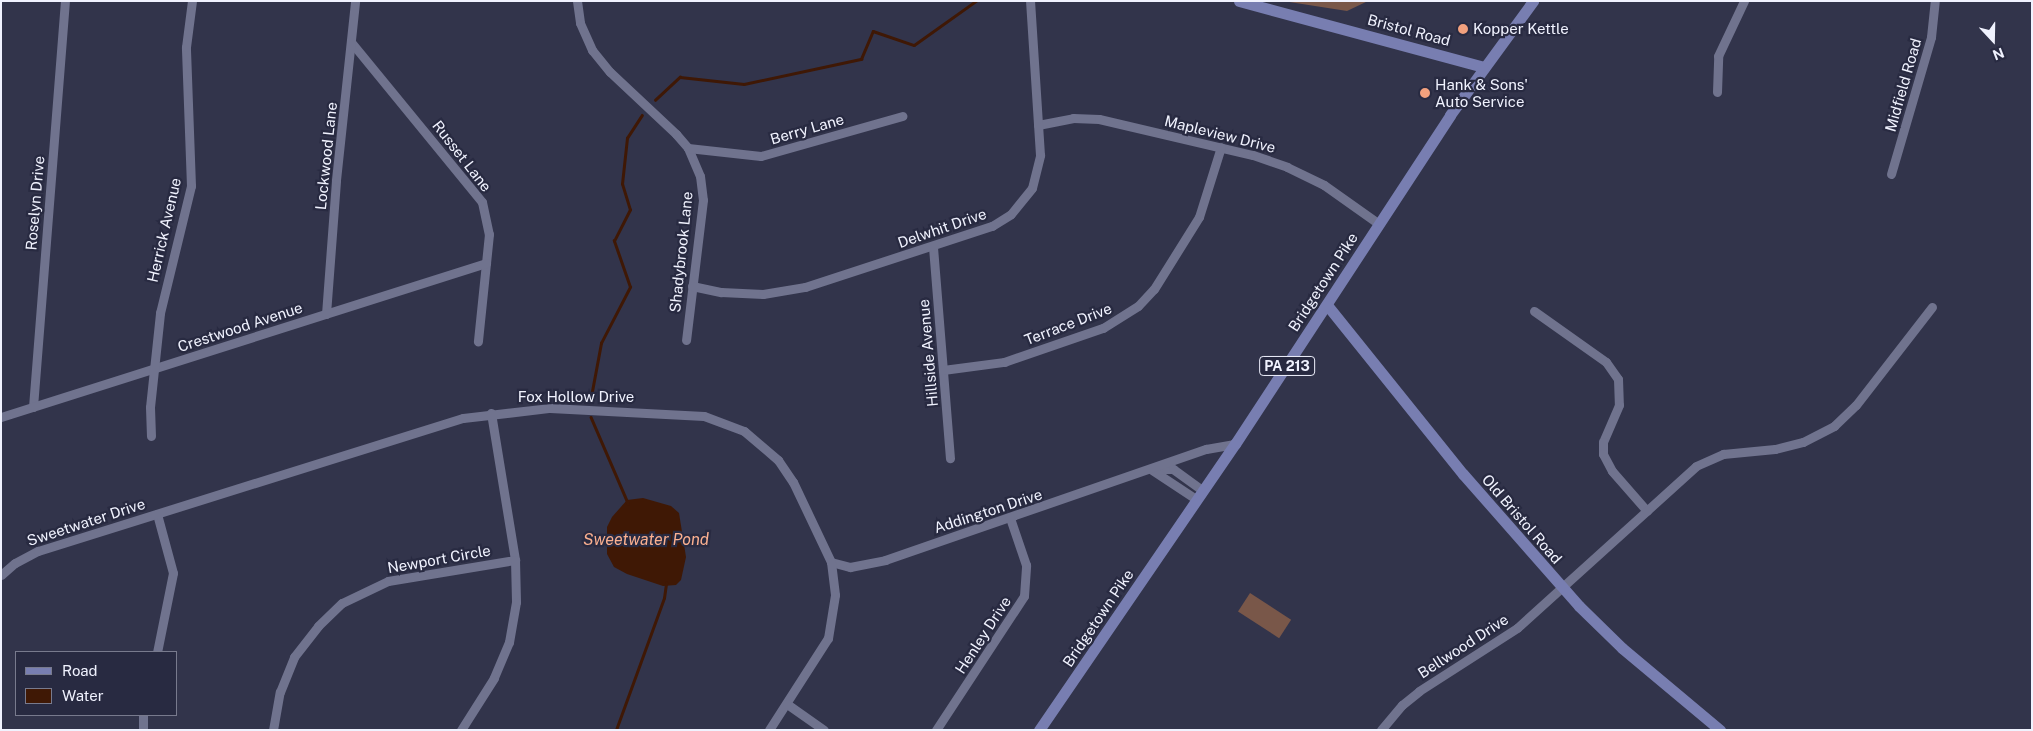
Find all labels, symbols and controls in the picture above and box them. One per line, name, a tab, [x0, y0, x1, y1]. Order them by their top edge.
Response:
street label: Bristol Road	[1366, 10, 1452, 50]
north arrow	[1968, 15, 2018, 65]
place label: Kopper Kettle	[1473, 20, 1569, 38]
marker: Kopper Kettle	[1457, 23, 1469, 35]
street label: Midfield Road	[1881, 36, 1925, 134]
text: N	[1990, 45, 2006, 63]
place label: Hank & Sons' Auto Service	[1435, 75, 1528, 110]
marker: Hank & Sons' Auto Service	[1419, 87, 1431, 99]
street label: Lockwood Lane	[311, 101, 341, 211]
street label: Berry Lane	[768, 110, 846, 148]
street label: Mapleview Drive	[1163, 111, 1277, 157]
street label: Russet Lane	[429, 117, 495, 195]
street label: Roselyn Drive	[22, 155, 48, 251]
street label: Herrick Avenue	[143, 176, 185, 284]
street label: Shadybrook Lane	[666, 191, 696, 313]
street label: Delwhit Drive	[895, 204, 989, 252]
street label: Bridgetown Pike	[1284, 229, 1362, 335]
street label: Crestwood Avenue	[175, 298, 305, 356]
street label: Hillside Avenue	[914, 298, 942, 408]
street label: Terrace Drive	[1022, 299, 1114, 349]
road number: PA 213	[1258, 354, 1316, 378]
street label: Fox Hollow Drive	[518, 388, 634, 406]
street label: Old Bristol Road	[1478, 471, 1566, 567]
street label: Addington Drive	[932, 485, 1044, 537]
street label: Sweetwater Drive	[25, 494, 147, 550]
water label: Sweetwater Pond	[583, 530, 709, 550]
street label: Newport Circle	[386, 541, 492, 577]
street label: Bridgetown Pike	[1059, 566, 1137, 670]
street label: Henley Drive	[951, 593, 1015, 677]
street label: Bellwood Drive	[1414, 610, 1512, 682]
legend	[15, 651, 178, 716]
text: Road	[62, 662, 98, 679]
text: Water	[62, 687, 104, 704]

